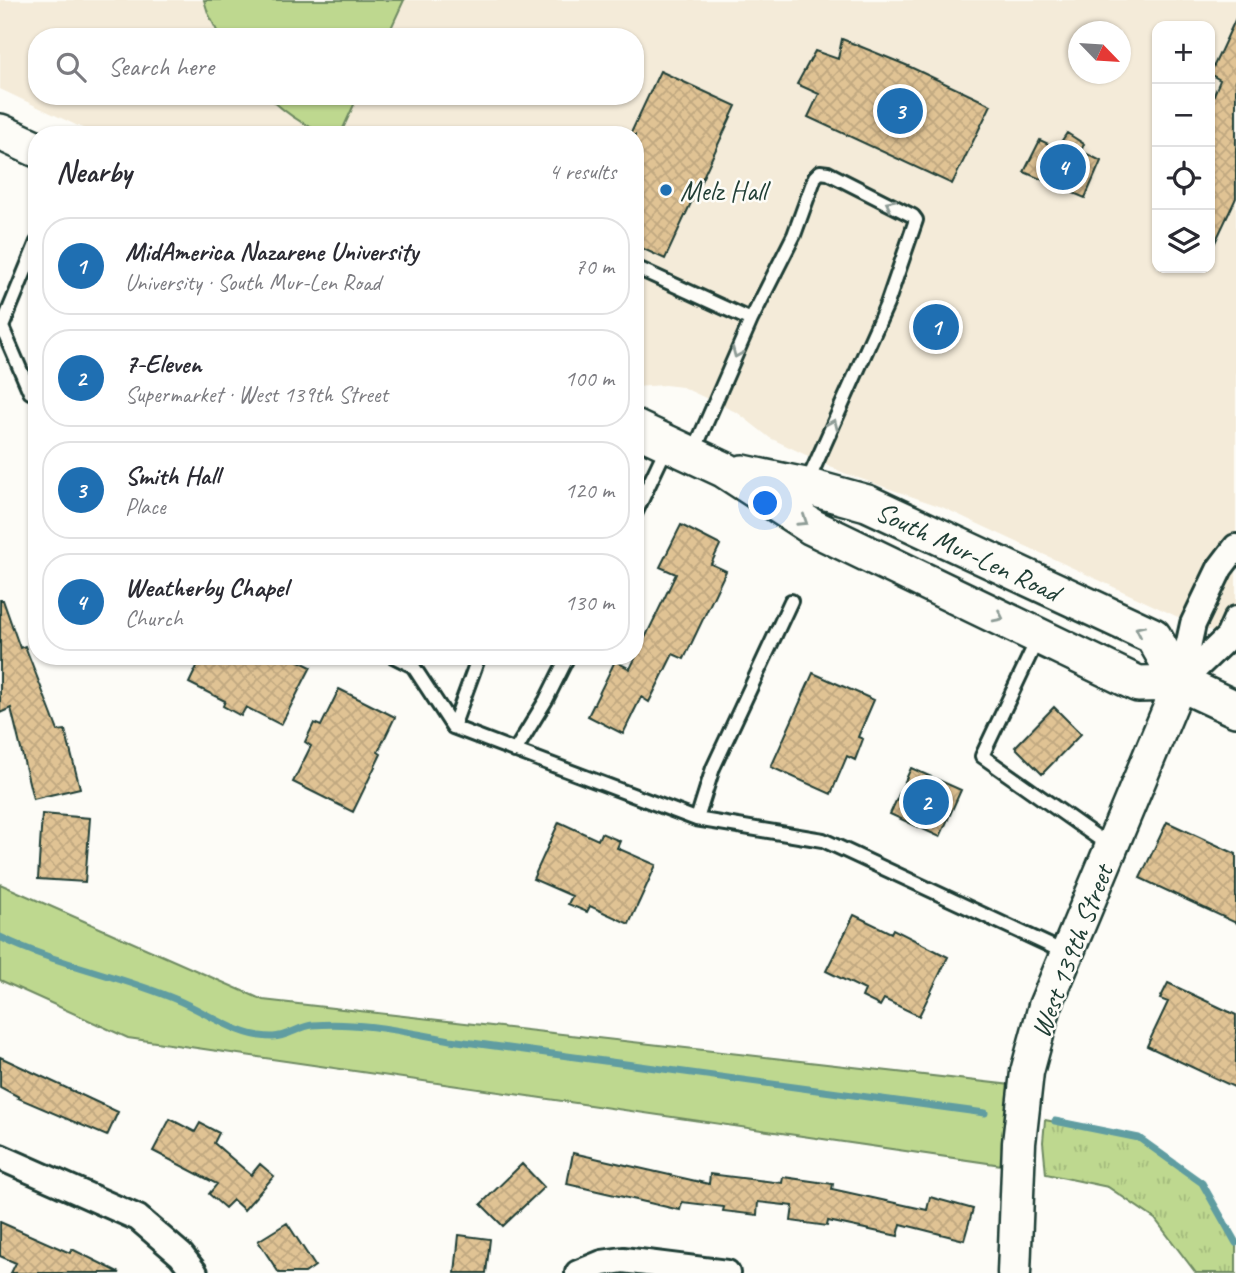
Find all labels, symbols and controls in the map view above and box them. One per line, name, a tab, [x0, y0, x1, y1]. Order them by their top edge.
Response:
north arrow	[1068, 21, 1131, 84]
map controls	[1152, 21, 1215, 273]
button: +	[1152, 21, 1215, 84]
search box	[28, 28, 644, 105]
icon: search	[52, 48, 90, 86]
text: Search here	[108, 50, 214, 83]
button: −	[1152, 84, 1215, 147]
pin: 3	[877, 85, 923, 137]
pin: 4	[1040, 141, 1086, 193]
button: locate	[1152, 147, 1215, 210]
text: Nearby	[56, 153, 132, 191]
text: 4 results	[549, 157, 616, 186]
place label: Melz Hall	[680, 173, 772, 208]
marker: Melz Hall	[658, 182, 674, 198]
one-way arrow	[885, 199, 897, 213]
button: layers	[1152, 210, 1215, 273]
text: MidAmerica Nazarene University	[125, 235, 418, 268]
text: 1	[76, 252, 86, 281]
text: 70 m	[575, 252, 614, 281]
text: University · South Mur-Len Road	[125, 268, 380, 297]
pin: 1	[913, 301, 959, 353]
one-way arrow	[732, 346, 746, 358]
text: 7-Eleven	[125, 347, 202, 380]
text: 2	[76, 364, 86, 393]
text: 100 m	[565, 364, 614, 393]
text: Supermarket · West 139th Street	[125, 380, 388, 409]
one-way arrow	[825, 419, 839, 431]
text: Smith Hall	[125, 459, 220, 492]
text: 3	[76, 476, 86, 505]
text: 120 m	[565, 476, 614, 505]
your location	[748, 486, 782, 520]
text: Place	[125, 492, 165, 521]
street label: South Mur-Len Road	[870, 494, 1069, 611]
one-way arrow	[795, 513, 808, 526]
text: Weatherby Chapel	[125, 571, 288, 604]
text: 4	[76, 588, 86, 617]
text: 130 m	[565, 588, 614, 617]
text: Church	[125, 604, 183, 633]
one-way arrow	[992, 609, 1004, 623]
one-way arrow	[1135, 624, 1147, 638]
pin: 2	[903, 776, 949, 828]
street label: West 139th Street	[1022, 857, 1121, 1042]

